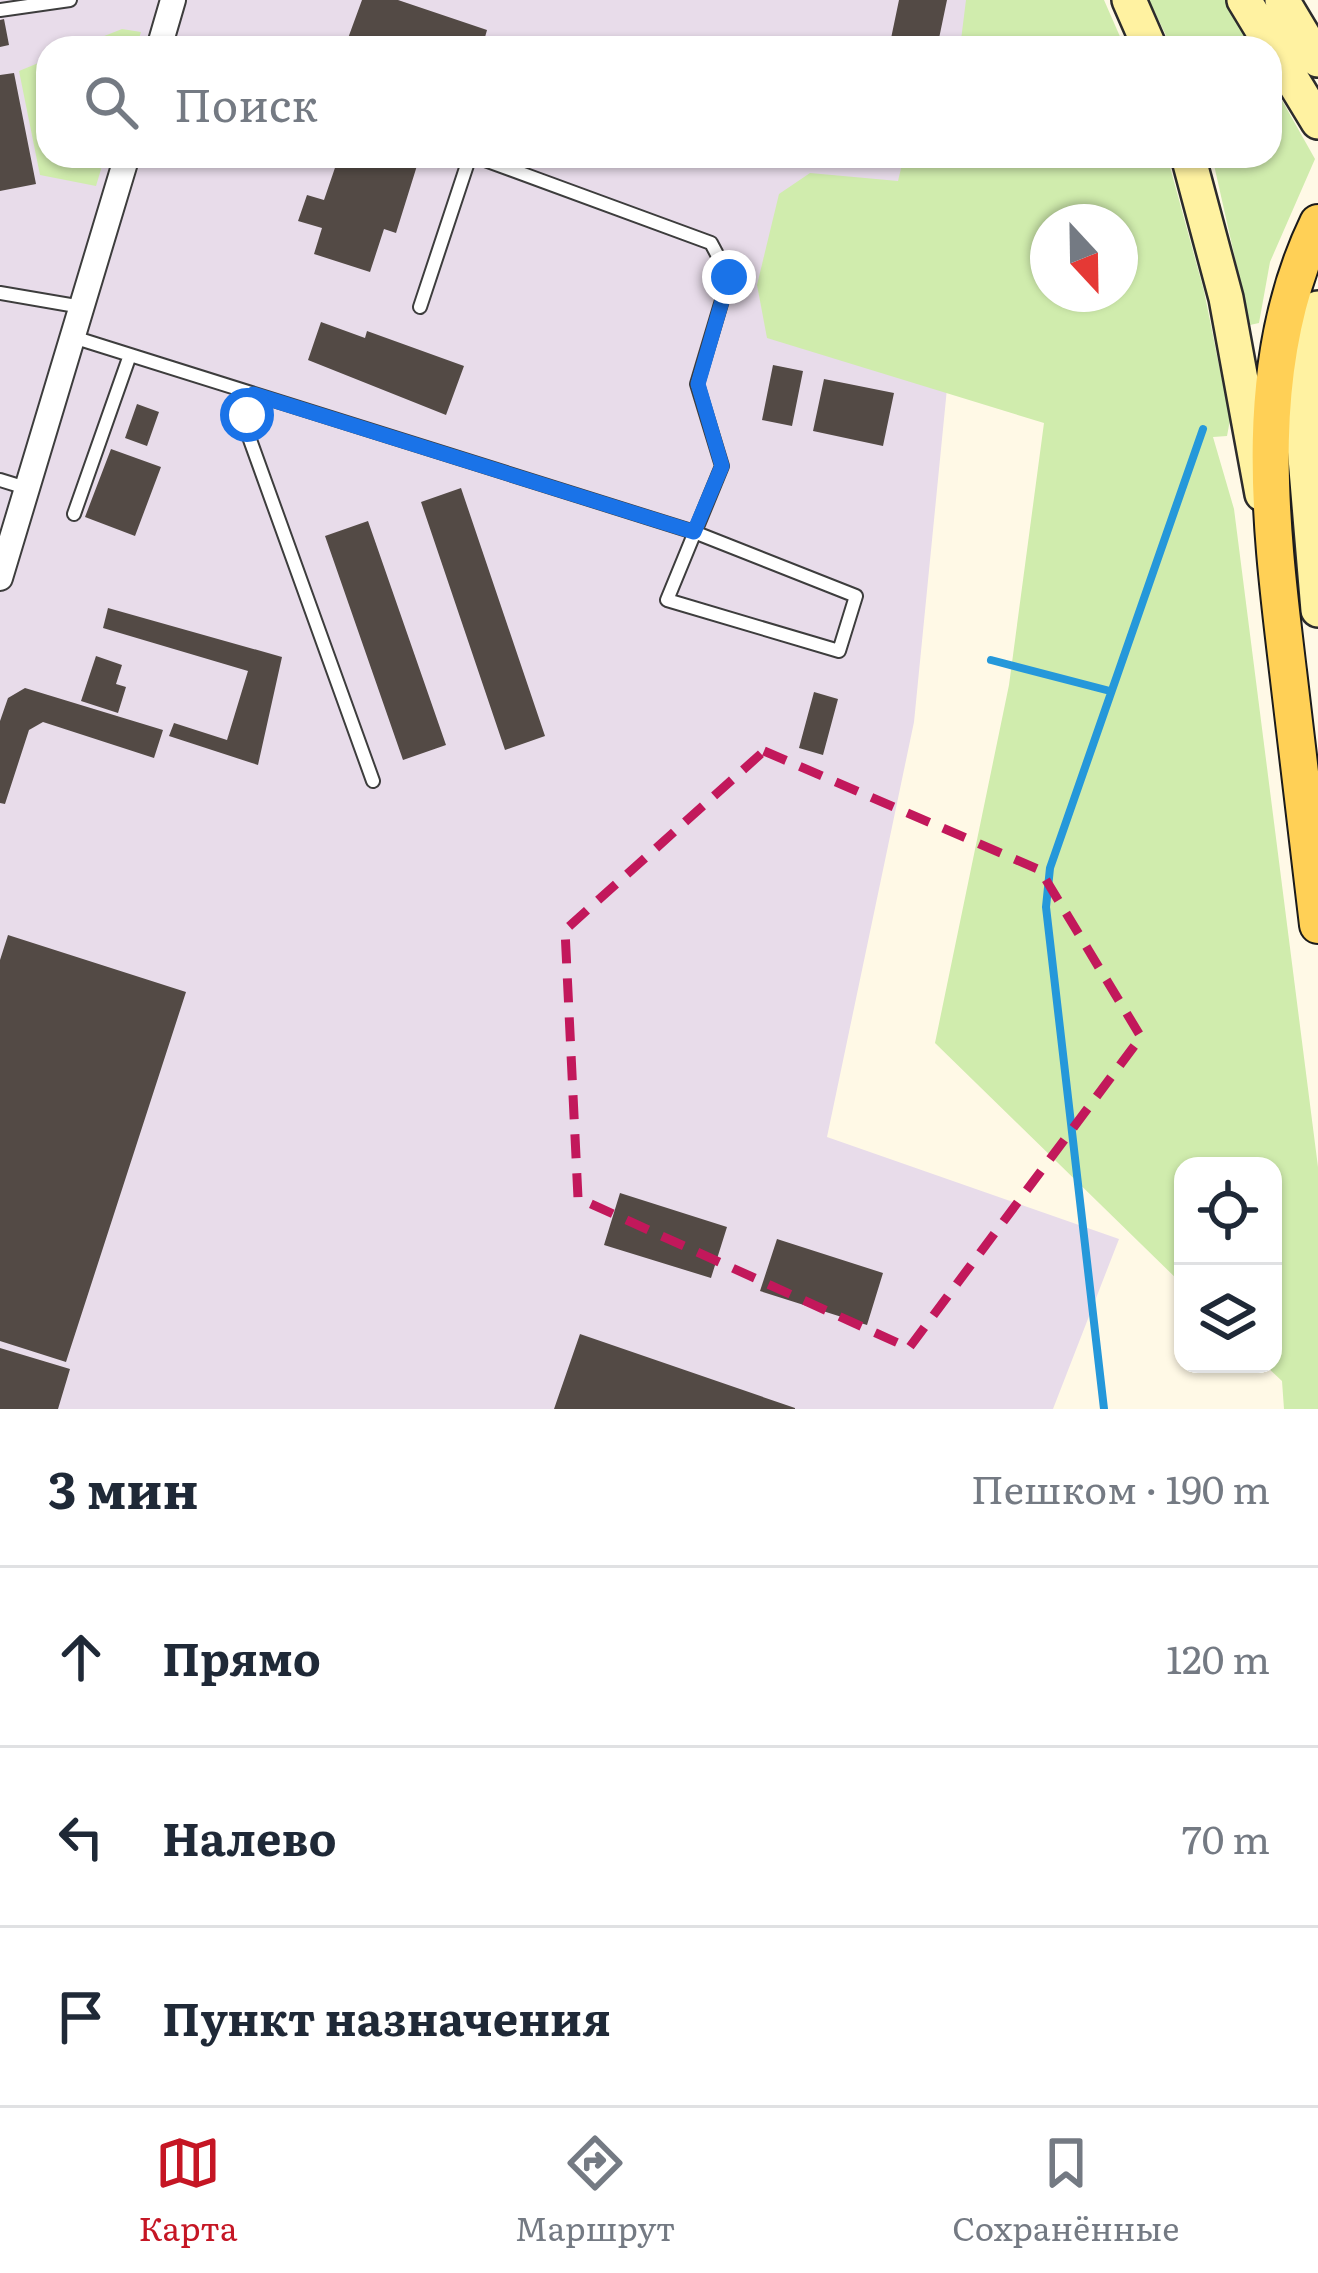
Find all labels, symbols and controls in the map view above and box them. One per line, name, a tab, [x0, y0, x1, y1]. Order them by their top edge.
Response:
search box	[36, 36, 1282, 168]
icon: search	[78, 69, 144, 135]
text: Поиск	[174, 69, 318, 136]
north arrow	[1030, 204, 1138, 312]
route end	[702, 250, 756, 304]
route start	[220, 388, 274, 442]
map controls	[1174, 1157, 1282, 1373]
button: locate	[1174, 1157, 1282, 1265]
button: layers	[1174, 1265, 1282, 1373]
text: 3 мин	[48, 1449, 199, 1525]
text: Пешком · 190 m	[971, 1458, 1270, 1516]
text: Прямо	[162, 1623, 321, 1690]
icon: ahead	[48, 1624, 114, 1690]
text: 120 m	[1166, 1628, 1270, 1686]
text: Налево	[162, 1803, 337, 1870]
icon: left	[48, 1804, 114, 1870]
text: 70 m	[1182, 1808, 1270, 1866]
text: Пункт назначения	[162, 1983, 611, 2050]
icon: arrive	[48, 1984, 114, 2050]
tab: Карта	[139, 2130, 237, 2251]
tab: Маршрут	[515, 2130, 675, 2251]
tab: Сохранённые	[952, 2130, 1179, 2251]

